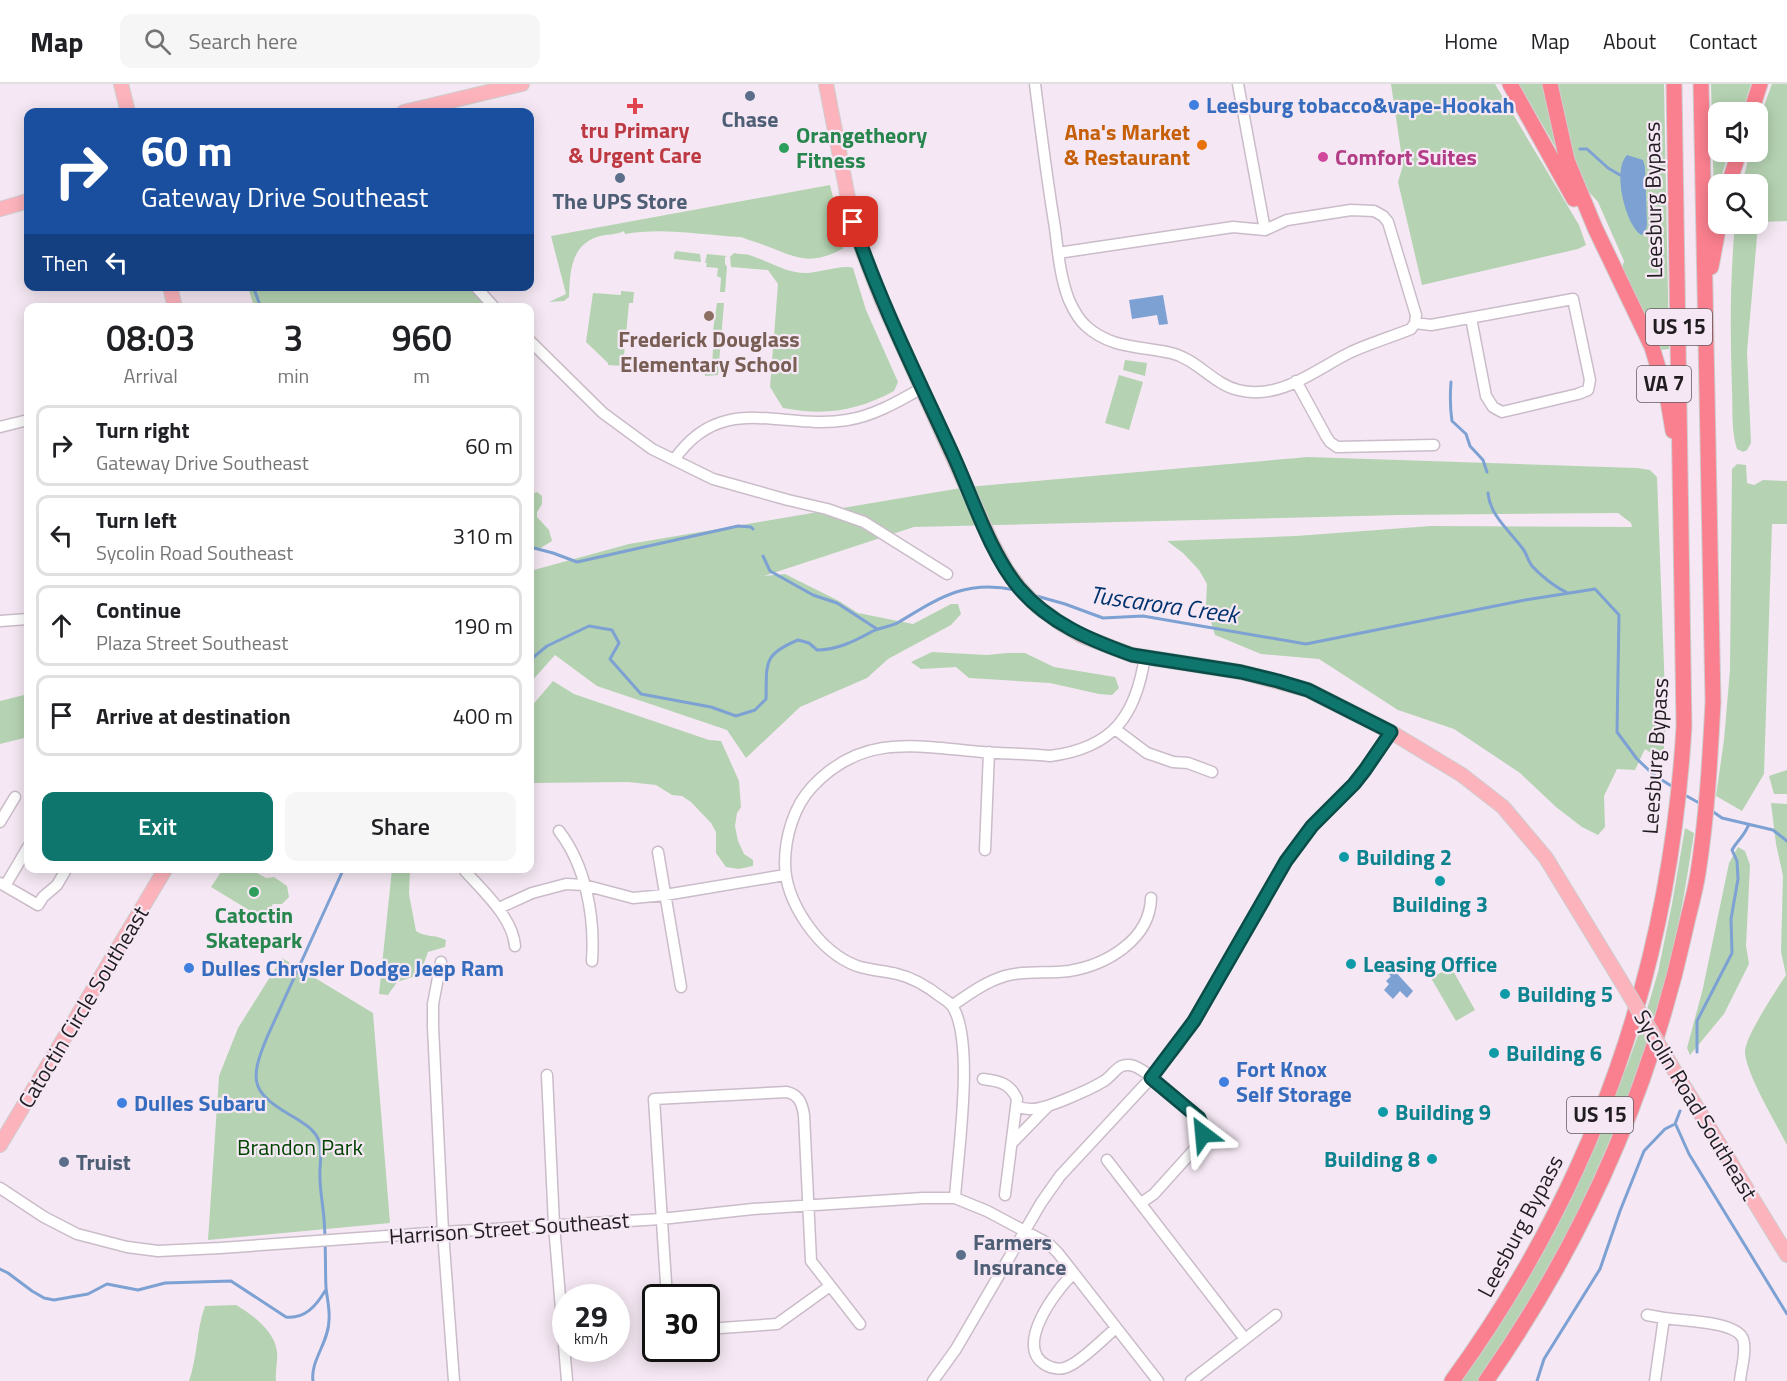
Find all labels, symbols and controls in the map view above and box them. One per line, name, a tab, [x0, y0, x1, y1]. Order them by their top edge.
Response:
search box	[120, 14, 540, 68]
text: Map	[30, 20, 84, 63]
text: Search here	[189, 24, 298, 58]
icon: search	[141, 25, 174, 58]
text: Home	[1444, 25, 1498, 57]
text: Map	[1531, 25, 1570, 57]
text: About	[1603, 25, 1656, 57]
text: Contact	[1689, 25, 1757, 57]
place label: Leesburg tobacco&vape-Hookah	[1206, 88, 1515, 122]
marker: Chase	[743, 89, 757, 103]
marker: tru Primary & Urgent Care	[626, 97, 644, 115]
marker: Leesburg tobacco&vape-Hookah	[1187, 98, 1201, 112]
place label: Chase	[722, 102, 778, 136]
map controls	[1708, 102, 1768, 234]
button: sound	[1708, 102, 1768, 162]
place label: tru Primary & Urgent Care	[568, 113, 702, 172]
place label: Ana's Market & Restaurant	[1064, 115, 1190, 174]
text: 60 m	[141, 118, 233, 182]
place label: Orangetheory Fitness	[796, 118, 927, 177]
street label: Leesburg Bypass	[1635, 121, 1671, 279]
icon: right	[42, 132, 120, 210]
marker: Ana's Market & Restaurant	[1195, 138, 1209, 152]
place label: Comfort Suites	[1335, 140, 1477, 174]
marker: Orangetheory Fitness	[777, 141, 791, 155]
marker: Comfort Suites	[1316, 150, 1330, 164]
marker: The UPS Store	[613, 171, 627, 185]
button: search	[1708, 174, 1768, 234]
text: Gateway Drive Southeast	[141, 176, 428, 217]
place label: The UPS Store	[553, 184, 687, 218]
pin	[827, 196, 878, 247]
icon: arrive	[836, 205, 869, 238]
text: Then	[42, 246, 88, 280]
icon: left	[100, 246, 133, 279]
marker: Frederick Douglass Elementary School	[702, 309, 716, 323]
road number: US 15	[1646, 309, 1712, 345]
text: 08:03	[106, 310, 195, 365]
text: 3	[283, 310, 303, 365]
text: 960	[391, 310, 452, 365]
place label: Frederick Douglass Elementary School	[618, 322, 800, 381]
text: Arrival	[124, 360, 178, 391]
text: min	[277, 360, 309, 391]
text: m	[413, 360, 430, 391]
road number: VA 7	[1637, 366, 1691, 402]
text: Turn right	[96, 413, 190, 447]
icon: right	[45, 429, 78, 462]
text: 60 m	[465, 429, 513, 463]
text: Gateway Drive Southeast	[96, 447, 309, 478]
text: Turn left	[96, 503, 177, 537]
icon: left	[45, 519, 78, 552]
text: 310 m	[453, 519, 513, 553]
text: Sycolin Road Southeast	[96, 537, 293, 568]
water label: Tuscarora Creek	[1088, 576, 1244, 633]
text: Continue	[96, 593, 181, 627]
icon: ahead	[45, 609, 78, 642]
text: 190 m	[453, 609, 513, 643]
text: Plaza Street Southeast	[96, 627, 288, 658]
street label: Leesburg Bypass	[1633, 677, 1677, 835]
icon: arrive	[45, 699, 78, 732]
text: Arrive at destination	[96, 699, 291, 733]
text: 400 m	[453, 699, 513, 733]
button: Exit	[42, 792, 273, 861]
button: Share	[285, 792, 516, 861]
place label: Building 2	[1356, 840, 1452, 874]
marker: Building 2	[1337, 850, 1351, 864]
marker: Building 3	[1433, 874, 1447, 888]
marker: Catoctin Skatepark	[247, 885, 261, 899]
place label: Building 3	[1392, 887, 1488, 921]
place label: Catoctin Skatepark	[206, 898, 303, 957]
street label: Catoctin Circle Southeast	[9, 899, 157, 1115]
place label: Leasing Office	[1363, 947, 1497, 981]
place label: Dulles Chrysler Dodge Jeep Ram	[201, 951, 504, 985]
marker: Leasing Office	[1344, 957, 1358, 971]
marker: Dulles Chrysler Dodge Jeep Ram	[182, 961, 196, 975]
place label: Building 5	[1517, 977, 1613, 1011]
marker: Building 5	[1498, 987, 1512, 1001]
street label: Sycolin Road Southeast	[1626, 1003, 1767, 1207]
place label: Building 6	[1506, 1036, 1602, 1070]
marker: Building 6	[1487, 1046, 1501, 1060]
place label: Fort Knox Self Storage	[1236, 1052, 1352, 1111]
marker: Fort Knox Self Storage	[1217, 1075, 1231, 1089]
place label: Dulles Subaru	[134, 1086, 266, 1120]
place label: Building 9	[1395, 1095, 1491, 1129]
marker: Dulles Subaru	[115, 1096, 129, 1110]
road number: US 15	[1567, 1097, 1633, 1133]
position arrow	[1171, 1102, 1235, 1166]
marker: Building 9	[1376, 1105, 1390, 1119]
park label: Brandon Park	[237, 1130, 363, 1164]
place label: Building 8	[1324, 1142, 1420, 1176]
place label: Truist	[76, 1145, 131, 1179]
street label: Leesburg Bypass	[1468, 1149, 1572, 1303]
marker: Building 8	[1425, 1152, 1439, 1166]
marker: Truist	[57, 1155, 71, 1169]
street label: Harrison Street Southeast	[388, 1203, 631, 1253]
place label: Farmers Insurance	[973, 1225, 1067, 1284]
marker: Farmers Insurance	[954, 1248, 968, 1262]
speed limit sign: 30	[642, 1284, 720, 1362]
text: 29	[574, 1293, 608, 1339]
text: km/h	[574, 1327, 608, 1350]

